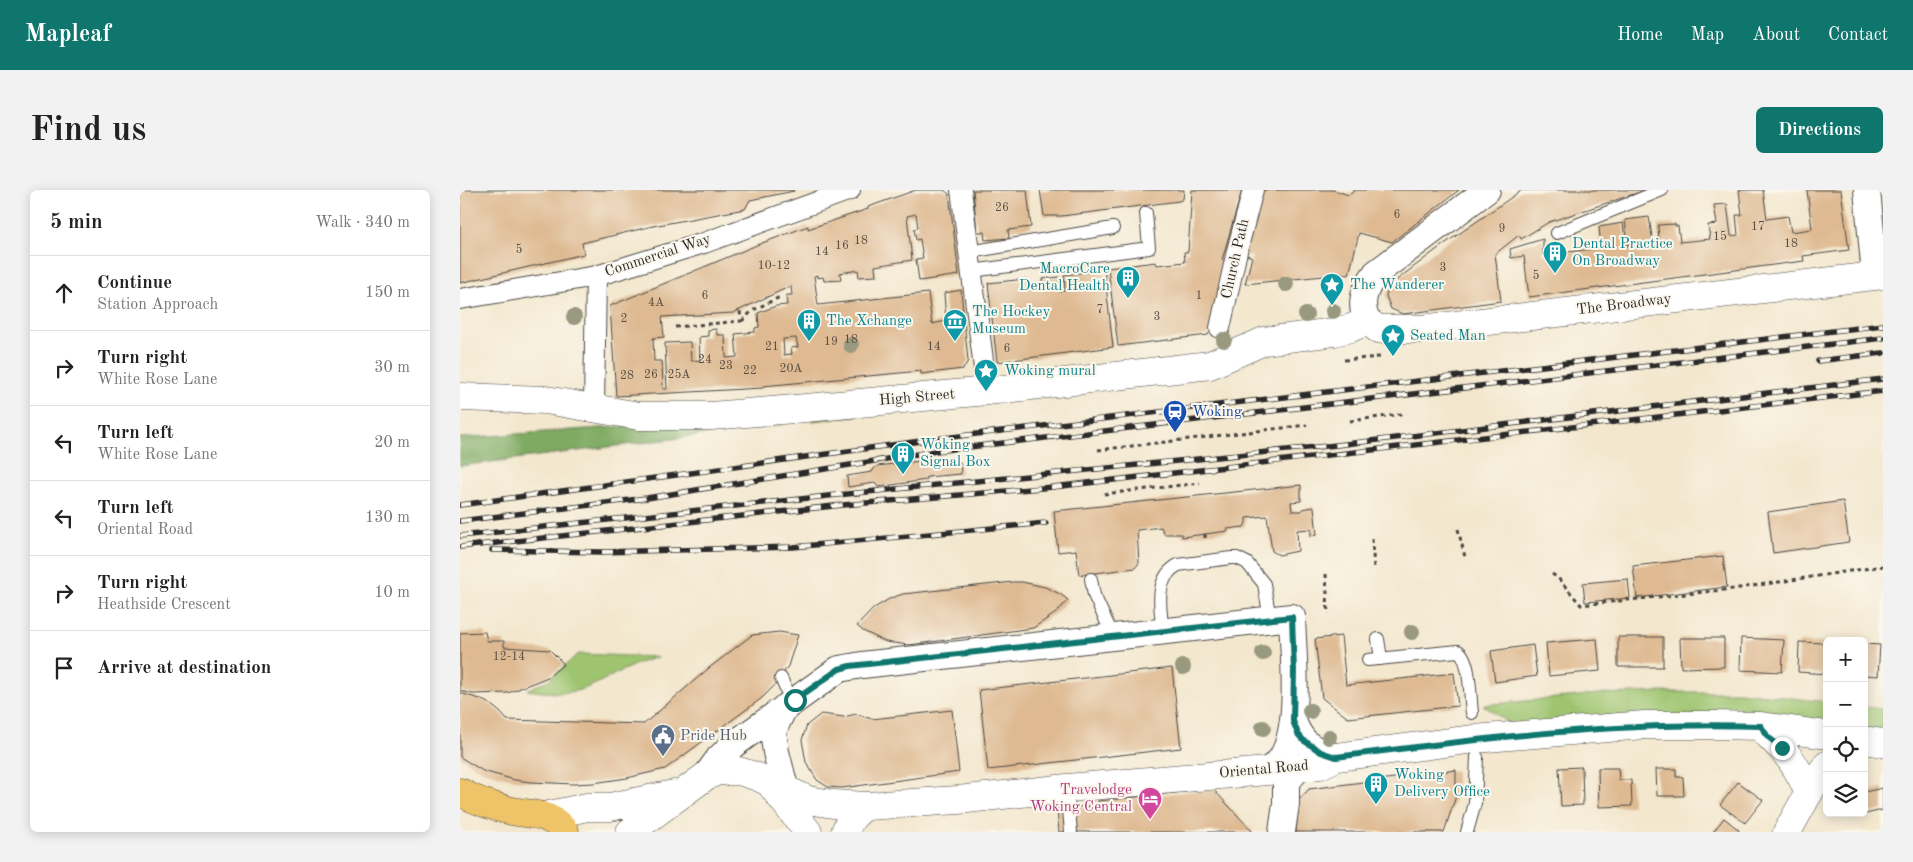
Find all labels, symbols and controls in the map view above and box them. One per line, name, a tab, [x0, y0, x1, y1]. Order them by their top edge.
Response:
text: Mapleaf	[25, 23, 111, 47]
text: Home	[1617, 26, 1663, 44]
text: Map	[1691, 26, 1724, 44]
text: About	[1752, 26, 1800, 44]
text: Contact	[1828, 26, 1888, 44]
button: Directions	[1756, 107, 1883, 153]
text: Find us	[30, 113, 146, 148]
house number: 26	[995, 202, 1009, 214]
house number: 6	[1394, 209, 1401, 221]
text: 5 min	[50, 212, 103, 233]
text: Walk · 340 m	[315, 215, 410, 231]
street label: Church Path	[1220, 218, 1252, 300]
house number: 17	[1751, 221, 1765, 233]
house number: 9	[1499, 223, 1505, 235]
house number: 15	[1713, 230, 1727, 243]
street label: Commercial Way	[603, 232, 713, 280]
house number: 18	[854, 235, 868, 247]
place label: Dental Practice On Broadway	[1572, 237, 1673, 269]
house number: 18	[1784, 238, 1798, 250]
house number: 16	[835, 240, 849, 252]
building icon: Dental Practice On Broadway	[1542, 240, 1568, 274]
house number: 5	[516, 243, 523, 256]
house number: 14	[815, 246, 829, 258]
house number: 10-12	[758, 260, 790, 272]
place label: MacroCare Dental Health	[1019, 262, 1110, 294]
house number: 3	[1440, 262, 1446, 274]
building icon: MacroCare Dental Health	[1115, 265, 1141, 299]
house number: 5	[1533, 269, 1540, 282]
place icon: The Wanderer	[1319, 272, 1345, 306]
text: Continue	[97, 274, 172, 293]
place label: The Wanderer	[1350, 278, 1444, 293]
icon: ahead	[50, 279, 78, 307]
text: 150 m	[365, 285, 410, 301]
house number: 6	[702, 290, 709, 302]
house number: 1	[1196, 290, 1202, 302]
street label: The Broadway	[1576, 292, 1672, 318]
text: Station Approach	[97, 297, 218, 313]
house number: 4A	[648, 297, 664, 309]
house number: 7	[1097, 304, 1103, 316]
place label: The Hockey Museum	[972, 305, 1050, 337]
building icon: The Xchange	[796, 308, 822, 342]
museum icon: The Hockey Museum	[942, 308, 968, 342]
house number: 3	[1154, 311, 1160, 323]
house number: 2	[621, 313, 627, 325]
place label: The Xchange	[826, 314, 912, 329]
place icon: Seated Man	[1380, 323, 1406, 357]
place label: Seated Man	[1410, 329, 1486, 344]
house number: 18	[844, 334, 858, 346]
house number: 19	[824, 336, 838, 348]
house number: 21	[765, 341, 779, 353]
house number: 14	[927, 341, 941, 353]
house number: 6	[1004, 343, 1011, 355]
text: Turn right	[97, 349, 187, 368]
icon: right	[50, 354, 78, 382]
house number: 24	[698, 354, 712, 366]
place icon: Woking mural	[973, 358, 999, 392]
text: 30 m	[374, 360, 410, 376]
house number: 23	[719, 360, 733, 372]
house number: 20A	[779, 363, 803, 375]
place label: Woking mural	[1004, 364, 1096, 379]
house number: 22	[743, 365, 757, 377]
house number: 25A	[667, 368, 691, 381]
house number: 26	[644, 369, 658, 381]
house number: 28	[620, 370, 634, 382]
text: White Rose Lane	[97, 372, 217, 388]
street label: High Street	[878, 387, 956, 409]
station icon: Woking	[1162, 399, 1188, 433]
place label: Woking	[1192, 405, 1242, 420]
text: Turn left	[97, 424, 174, 443]
icon: left	[50, 429, 78, 457]
text: 20 m	[374, 435, 410, 451]
place label: Woking Signal Box	[920, 438, 991, 470]
building icon: Woking Signal Box	[890, 441, 916, 475]
text: White Rose Lane	[97, 447, 217, 463]
text: Turn left	[97, 499, 174, 518]
icon: left	[50, 504, 78, 532]
text: 130 m	[365, 510, 410, 526]
text: Oriental Road	[97, 522, 193, 538]
text: Turn right	[97, 574, 187, 593]
icon: right	[50, 579, 78, 607]
text: 10 m	[374, 585, 410, 601]
text: Heathside Crescent	[97, 597, 231, 613]
map controls	[1823, 637, 1868, 817]
button: +	[1823, 637, 1868, 682]
house number: 12-14	[493, 651, 525, 663]
icon: arrive	[50, 654, 78, 682]
text: Arrive at destination	[97, 659, 271, 678]
button: −	[1823, 682, 1868, 727]
route start	[784, 689, 807, 712]
public building icon: Pride Hub	[650, 723, 676, 757]
button: locate	[1823, 727, 1868, 772]
place label: Pride Hub	[680, 729, 747, 744]
route end	[1771, 737, 1794, 760]
street label: Oriental Road	[1219, 759, 1310, 781]
place label: Woking Delivery Office	[1394, 768, 1490, 800]
building icon: Woking Delivery Office	[1363, 771, 1389, 805]
button: layers	[1823, 772, 1868, 817]
place label: Travelodge Woking Central	[1030, 783, 1132, 815]
hotel icon: Travelodge Woking Central	[1137, 786, 1163, 820]

